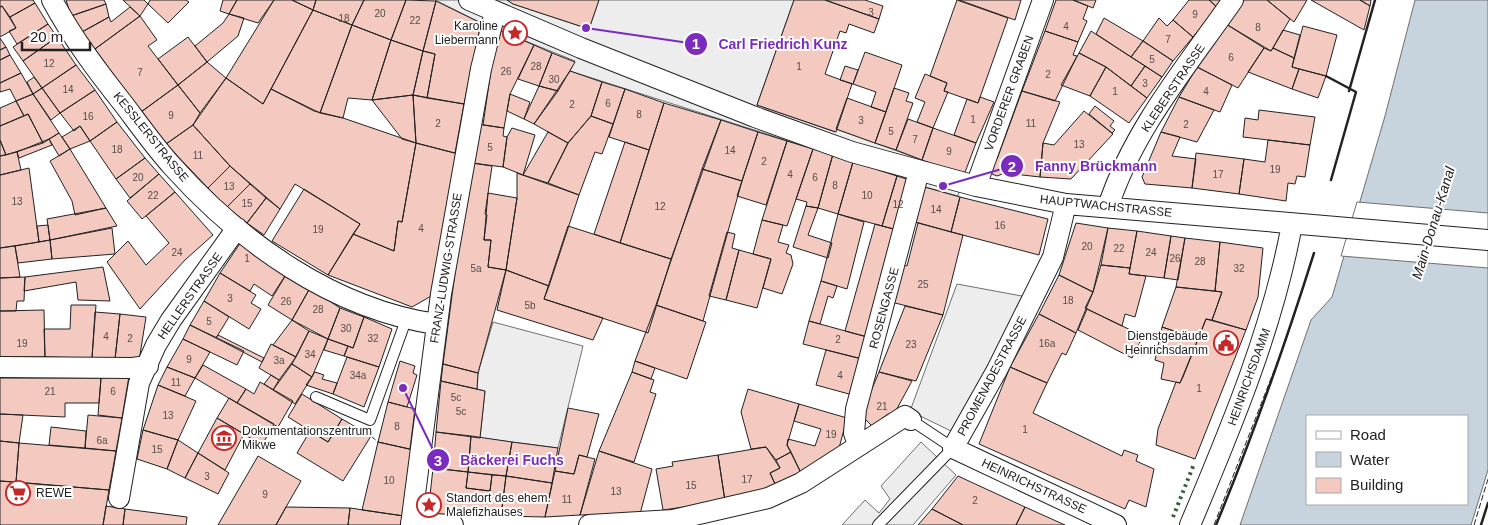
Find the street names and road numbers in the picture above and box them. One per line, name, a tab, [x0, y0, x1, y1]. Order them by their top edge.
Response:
street label: VORDERER GRABEN	[982, 33, 1036, 153]
street label: KLEBERSTRASSE	[1138, 41, 1208, 135]
street label: KESSLERSTRASSE	[111, 89, 191, 185]
street label: FRANZ-LUDWIG-STRASSE	[427, 192, 465, 344]
street label: HAUPTWACHSTRASSE	[1039, 192, 1173, 220]
street label: HELLERSTRASSE	[155, 250, 225, 342]
street label: ROSENGASSE	[866, 266, 902, 350]
street label: PROMENADESTRASSE	[955, 314, 1029, 438]
street label: HEINRICHSDAMM	[1225, 326, 1273, 428]
street label: HEINRICHSTRASSE	[979, 456, 1089, 516]

